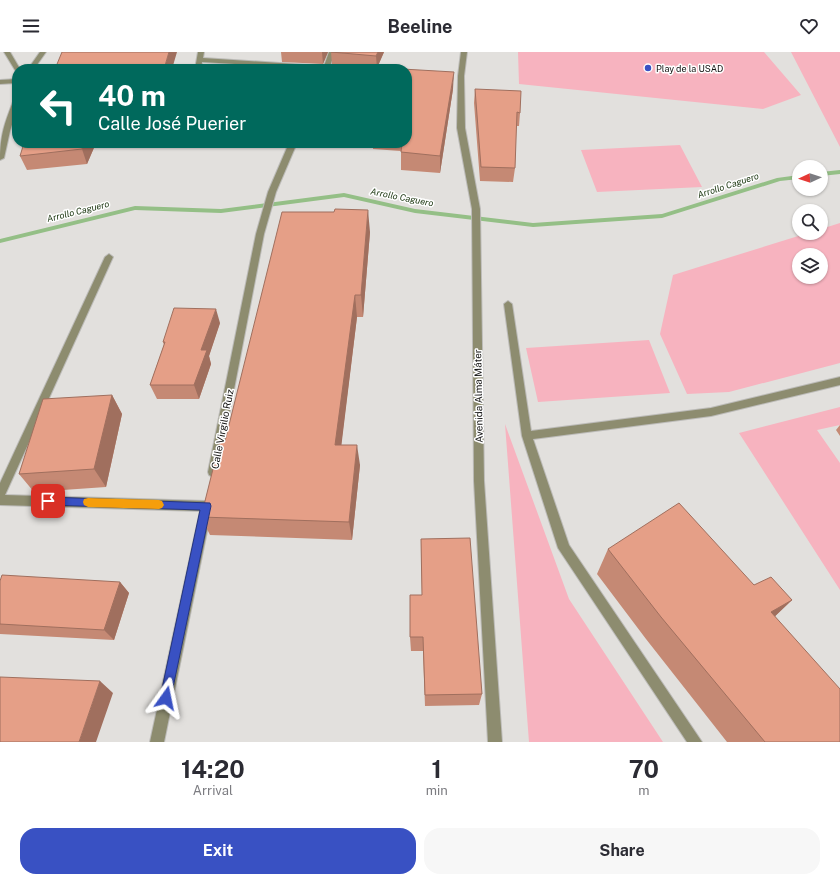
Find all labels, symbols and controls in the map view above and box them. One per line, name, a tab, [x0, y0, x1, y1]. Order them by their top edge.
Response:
icon: menu	[20, 15, 42, 37]
icon: heart	[798, 15, 820, 37]
text: Beeline	[388, 16, 452, 37]
marker: Play de la USAD	[643, 63, 653, 73]
place label: Play de la USAD	[656, 63, 723, 74]
text: 40 m	[98, 79, 166, 112]
icon: left	[32, 80, 84, 132]
text: Calle José Puerier	[98, 113, 246, 134]
north arrow	[792, 160, 828, 196]
map controls	[792, 160, 828, 284]
water label: Arrollo Caguero	[696, 170, 760, 200]
water label: Arrollo Caguero	[370, 186, 434, 209]
water label: Arrollo Caguero	[46, 198, 110, 224]
button: search	[792, 204, 828, 240]
button: layers	[792, 248, 828, 284]
street label: Avenida Alma Máter	[471, 349, 485, 443]
street label: Calle Virgilio Ruiz	[208, 388, 236, 470]
pin	[31, 484, 65, 518]
icon: arrive	[37, 490, 59, 512]
position arrow	[145, 677, 187, 719]
text: 14:20	[181, 755, 245, 783]
text: 1	[432, 755, 442, 783]
text: 70	[629, 755, 659, 783]
text: Arrival	[193, 783, 233, 798]
text: min	[426, 783, 448, 798]
text: m	[638, 783, 649, 798]
button: Exit	[20, 828, 416, 874]
button: Share	[424, 828, 820, 874]

